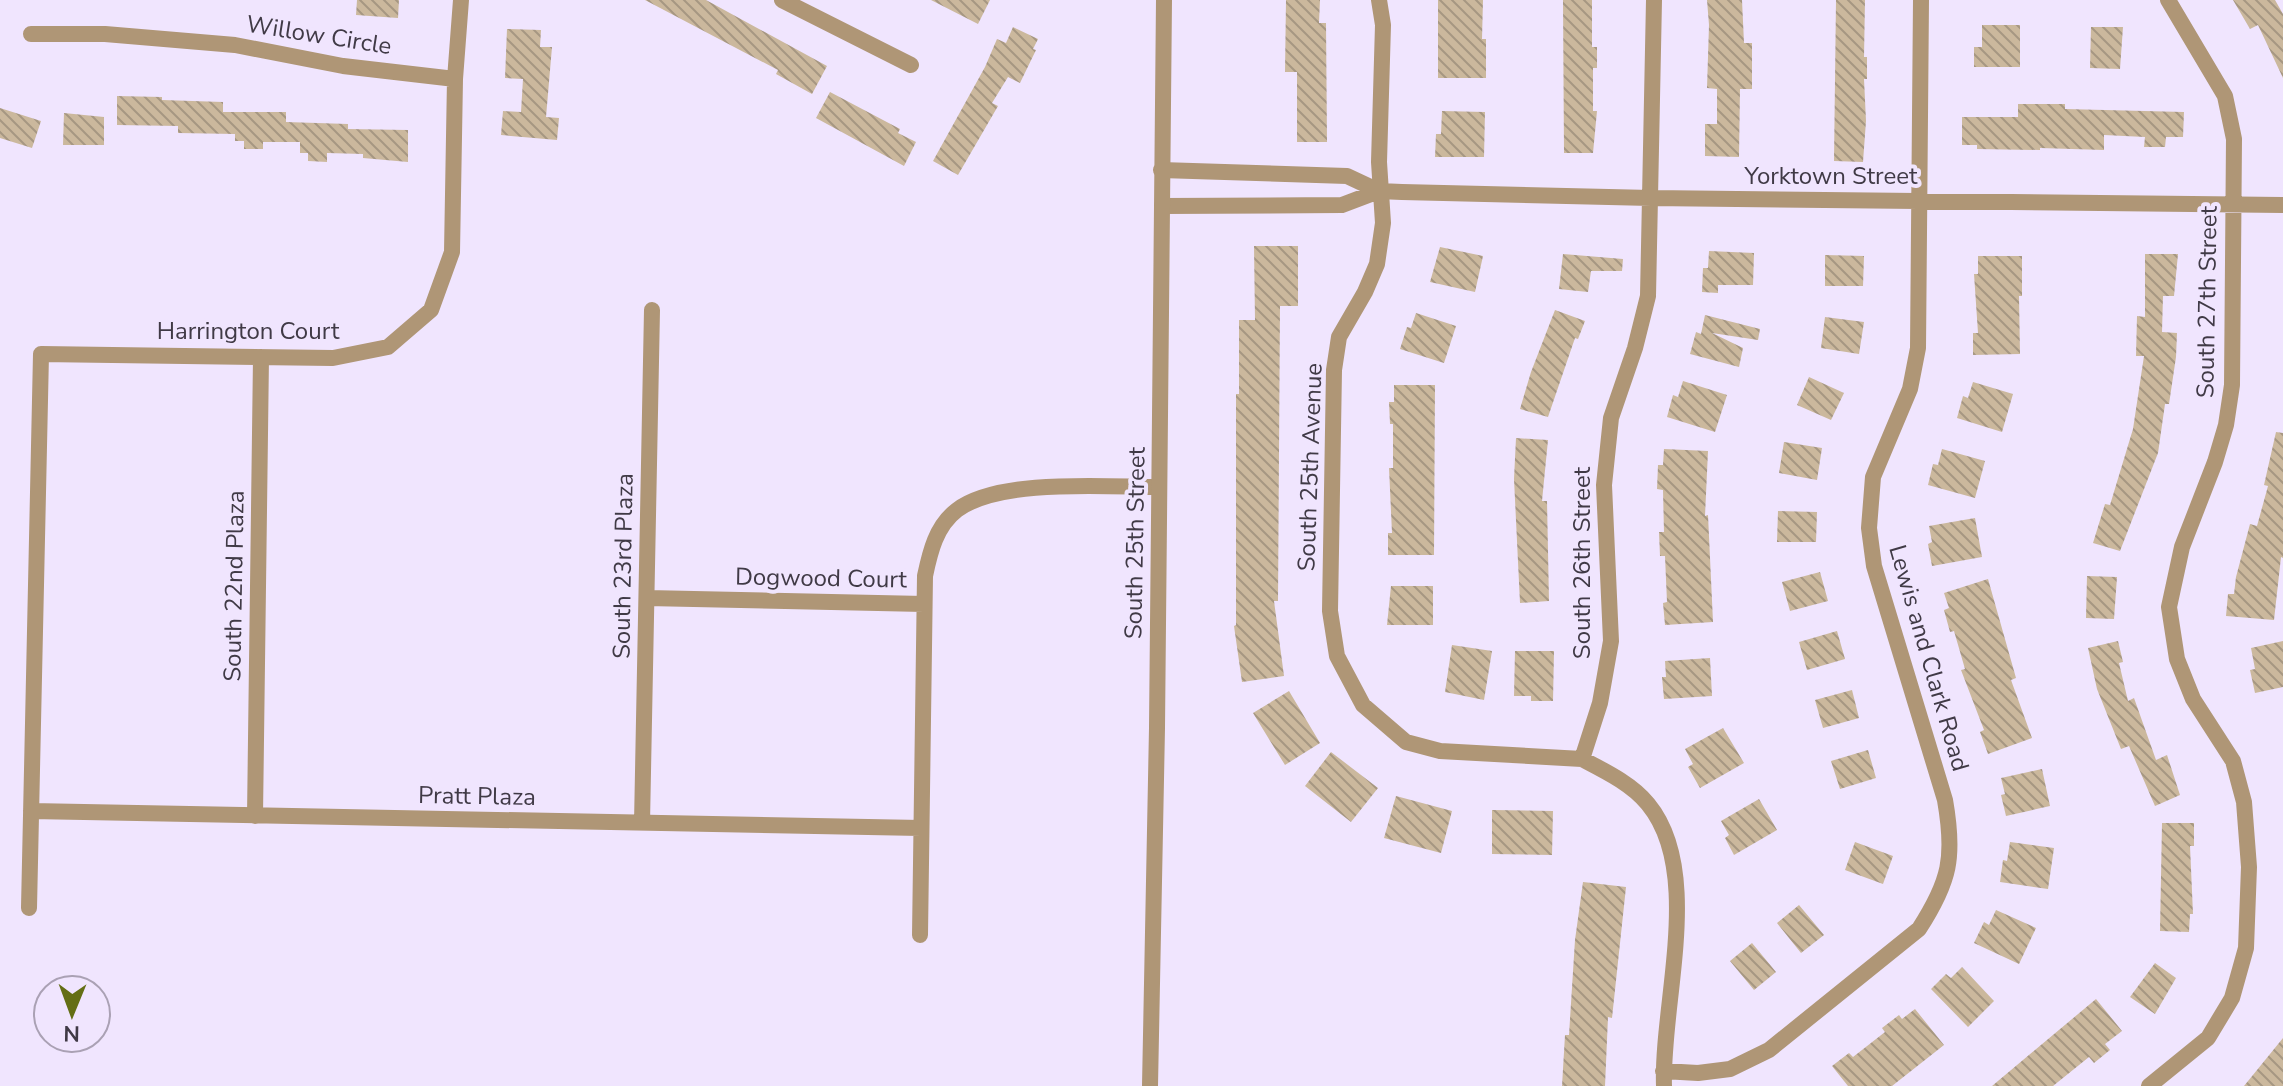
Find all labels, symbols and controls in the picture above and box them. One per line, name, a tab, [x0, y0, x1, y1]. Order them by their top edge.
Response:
street label: Willow Circle	[244, 8, 394, 62]
street label: Yorktown Street	[1744, 160, 1918, 192]
street label: South 27th Street	[2189, 205, 2225, 398]
street label: Harrington Court	[157, 315, 340, 347]
street label: South 25th Avenue	[1290, 362, 1330, 572]
street label: South 25th Street	[1117, 446, 1153, 639]
street label: South 26th Street	[1566, 466, 1598, 659]
street label: South 23rd Plaza	[605, 473, 641, 659]
street label: South 22nd Plaza	[216, 490, 252, 682]
street label: Lewis and Clark Road	[1881, 541, 1977, 775]
street label: Dogwood Court	[735, 561, 908, 596]
street label: Pratt Plaza	[418, 779, 536, 813]
north arrow	[32, 974, 112, 1054]
text: N	[63, 1018, 80, 1048]

